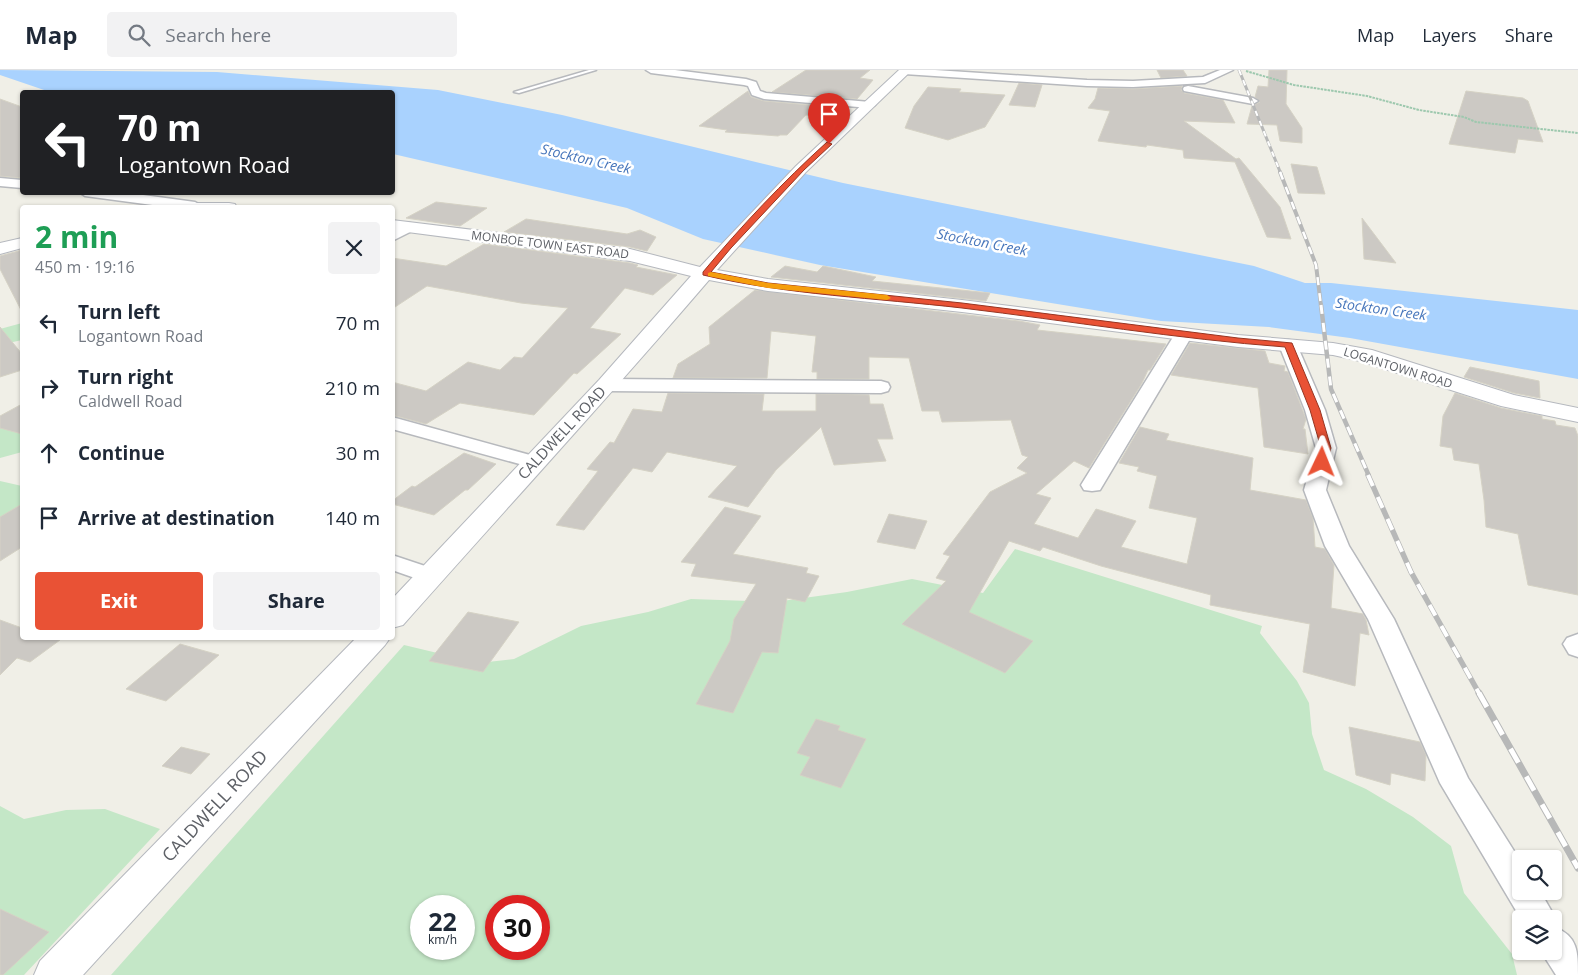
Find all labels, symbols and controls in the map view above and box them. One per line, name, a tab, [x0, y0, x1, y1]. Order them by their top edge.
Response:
search box	[107, 12, 457, 57]
text: Map	[25, 18, 77, 51]
icon: search	[125, 21, 153, 49]
text: Search here	[165, 22, 271, 48]
text: Map	[1357, 23, 1394, 47]
text: Layers	[1422, 23, 1477, 47]
text: Share	[1505, 23, 1553, 47]
pin	[808, 93, 850, 144]
icon: arrive	[815, 100, 843, 128]
text: 70 m	[118, 104, 201, 151]
icon: left	[35, 110, 100, 175]
water label: Stockton Creek	[539, 139, 634, 178]
text: Logantown Road	[118, 149, 290, 179]
text: 2 min	[35, 216, 118, 257]
button: close	[328, 222, 380, 274]
water label: Stockton Creek	[935, 223, 1030, 260]
street label: MONBOE TOWN EAST ROAD	[470, 226, 630, 263]
text: 450 m · 19:16	[35, 256, 135, 278]
water label: Stockton Creek	[1334, 293, 1429, 324]
text: Turn left	[78, 299, 160, 325]
icon: left	[35, 309, 63, 337]
text: 70 m	[336, 310, 380, 336]
text: Logantown Road	[78, 325, 203, 347]
street label: LOGANTOWN ROAD	[1342, 343, 1455, 392]
text: Turn right	[78, 364, 173, 390]
icon: right	[35, 374, 63, 402]
text: 210 m	[325, 375, 380, 401]
street label: CALDWELL ROAD	[513, 381, 610, 483]
text: Caldwell Road	[78, 390, 183, 412]
position arrow	[1295, 435, 1347, 487]
icon: ahead	[35, 439, 63, 467]
text: Continue	[78, 440, 165, 466]
text: 30 m	[336, 440, 380, 466]
icon: arrive	[35, 504, 63, 532]
text: Arrive at destination	[78, 505, 275, 531]
text: 140 m	[325, 505, 380, 531]
button: Exit	[35, 572, 203, 630]
button: Share	[213, 572, 380, 630]
street label: CALDWELL ROAD	[156, 744, 272, 866]
map controls	[1512, 850, 1562, 960]
button: search	[1512, 850, 1562, 900]
speed limit sign: 30	[485, 895, 550, 960]
text: 22	[428, 904, 457, 938]
button: layers	[1512, 910, 1562, 960]
text: km/h	[428, 931, 457, 948]

